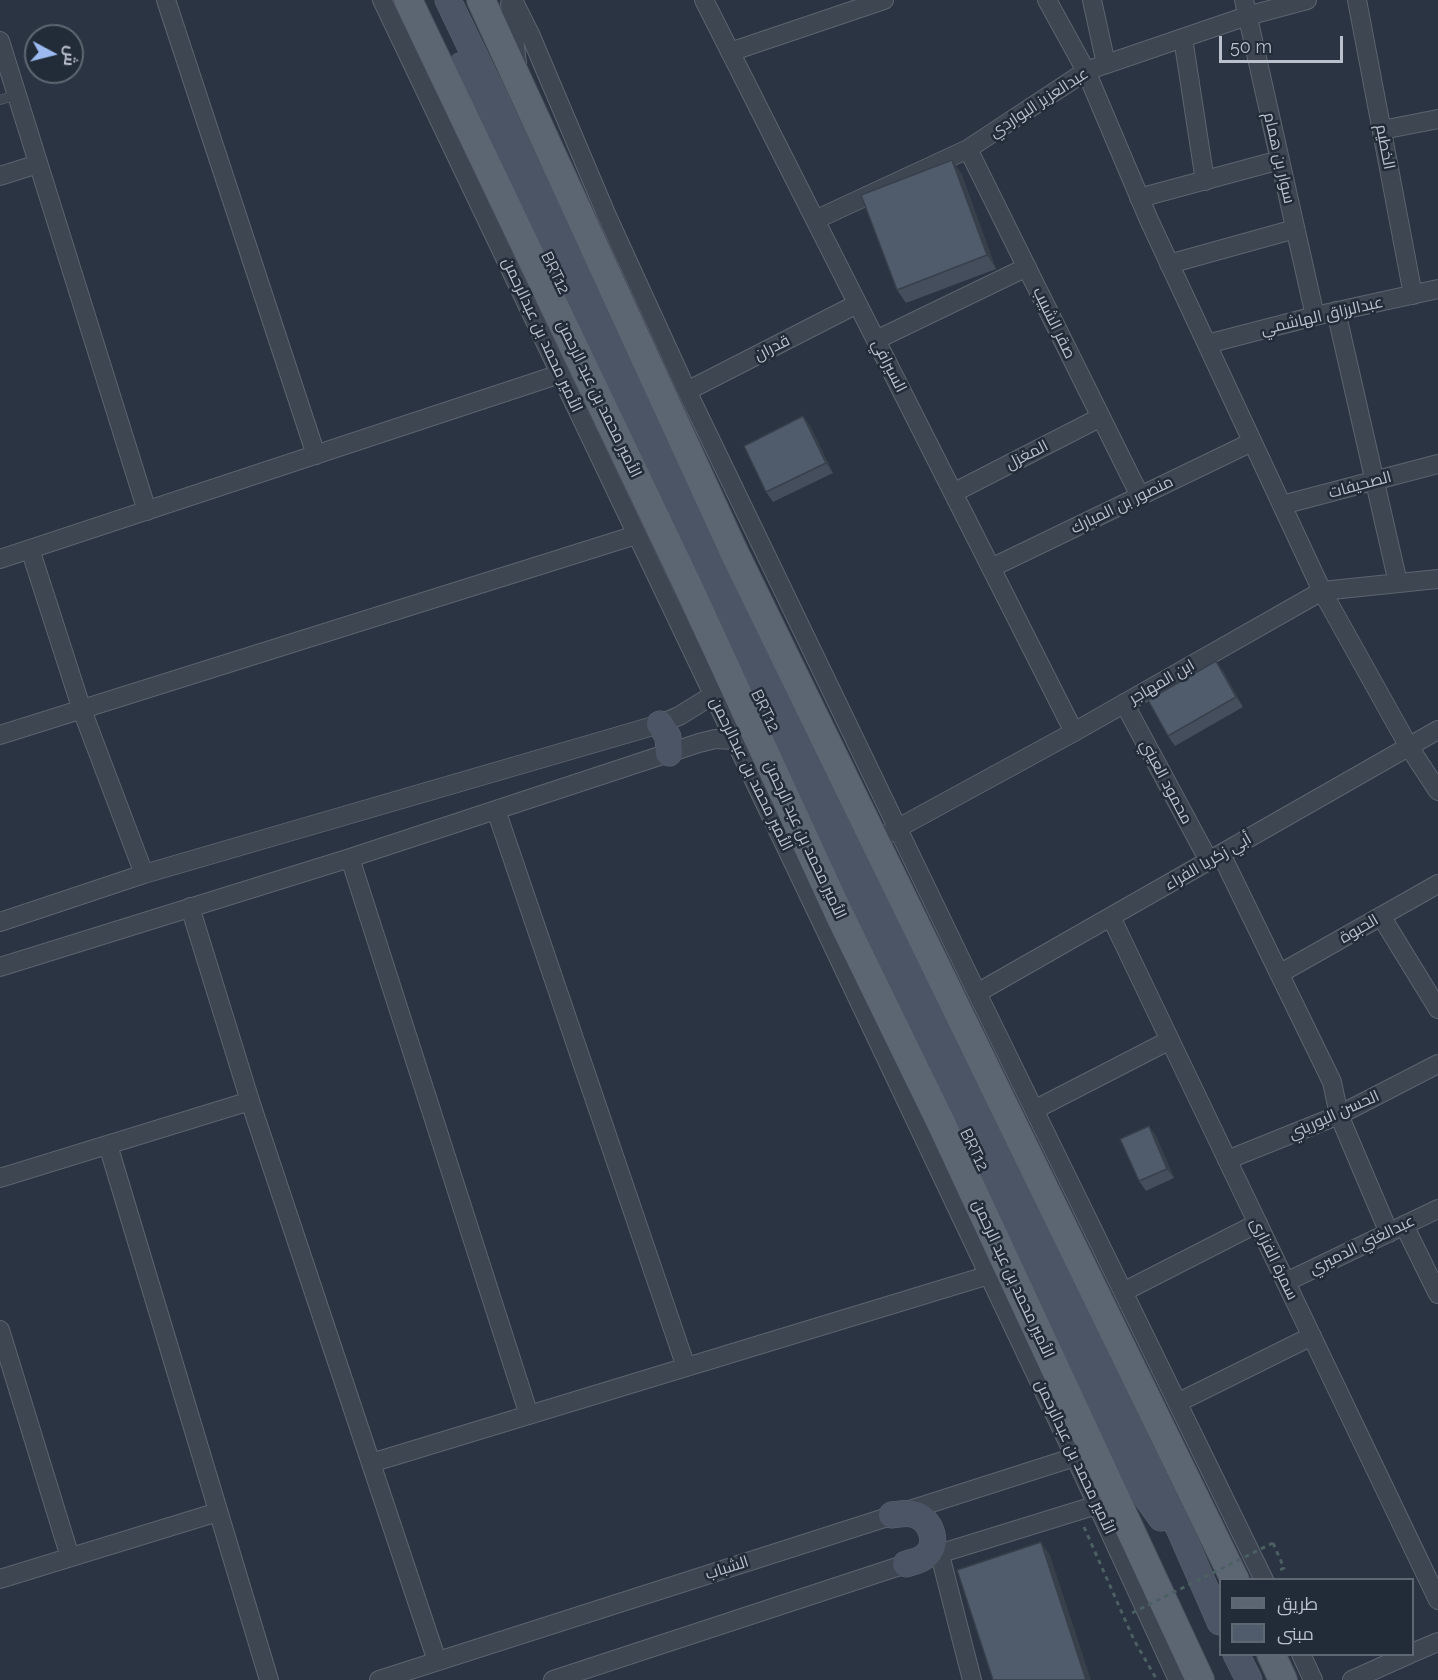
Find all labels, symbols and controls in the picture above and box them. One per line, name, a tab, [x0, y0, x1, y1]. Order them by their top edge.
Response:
north arrow	[24, 24, 84, 84]
scale bar	[1222, 24, 1346, 62]
text: 50 m	[1230, 36, 1272, 57]
text: ش	[60, 45, 81, 67]
street label: عبدالعزيز البواردي	[986, 64, 1092, 142]
street label: سوار بن همام	[1259, 111, 1299, 205]
street label: الخطيم	[1371, 123, 1399, 171]
street label: BRT12	[537, 249, 573, 297]
street label: الأمير محمد بن عبدالرحمن	[498, 255, 586, 415]
street label: صقر الشبيب	[1028, 284, 1080, 362]
street label: عبدالرزاق الهاشمي	[1259, 293, 1385, 339]
street label: الأمير محمد بن عبد الرحمن	[553, 317, 645, 481]
street label: قدران	[751, 331, 793, 365]
street label: السيرافي	[868, 336, 910, 396]
street label: المغزل	[1003, 436, 1051, 474]
street label: الصحيفات	[1326, 467, 1394, 503]
street label: منصور بن المبارك	[1068, 472, 1176, 538]
street label: ابن المهاجر	[1126, 656, 1198, 708]
street label: BRT12	[747, 687, 783, 735]
street label: الأمير محمد بن عبدالرحمن	[705, 694, 797, 854]
street label: محمود العيني	[1136, 736, 1196, 828]
street label: الأمير محمد بن عبد الرحمن	[760, 758, 850, 922]
street label: أبي زكريا الفراء	[1161, 829, 1255, 895]
street label: الحبوة	[1336, 910, 1382, 948]
street label: الحسن البوريني	[1286, 1086, 1382, 1144]
street label: BRT12	[956, 1126, 992, 1174]
street label: الأمير محمد بن عبد الرحمن	[968, 1197, 1058, 1361]
street label: عبدالغني الدميري	[1306, 1211, 1418, 1279]
street label: سمرة الفزارى	[1246, 1215, 1302, 1303]
street label: الأمير محمد بن عبدالرحمن	[1031, 1377, 1119, 1537]
street label: الشباب	[703, 1552, 751, 1584]
legend	[1219, 1578, 1414, 1656]
text: طريق	[1277, 1593, 1318, 1614]
text: مبنى	[1277, 1623, 1314, 1644]

